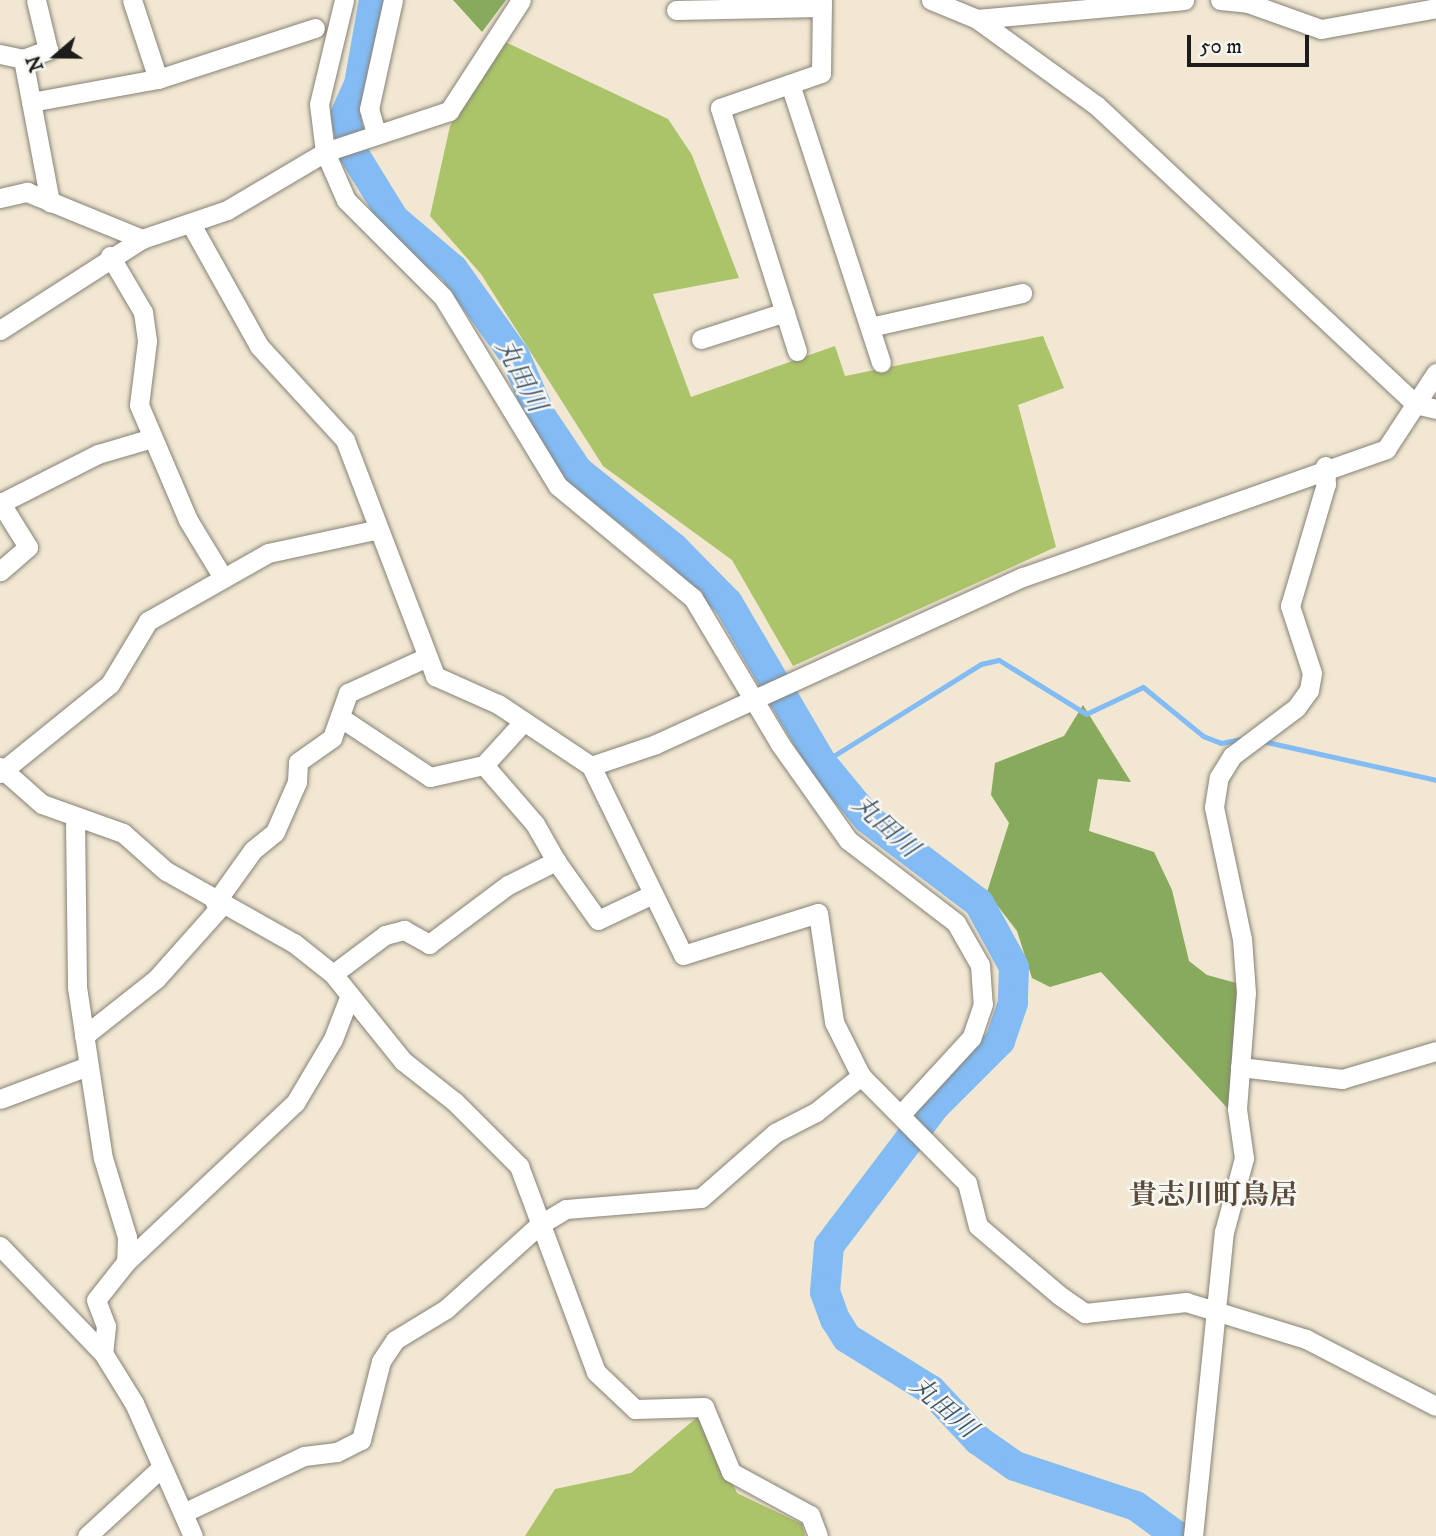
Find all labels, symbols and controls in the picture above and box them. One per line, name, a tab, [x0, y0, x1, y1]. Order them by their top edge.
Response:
north arrow	[21, 21, 91, 91]
scale bar	[1191, 21, 1314, 65]
text: 50 m	[1200, 34, 1242, 60]
text: N	[22, 52, 49, 75]
water label: 丸田川	[488, 334, 552, 418]
water label: 丸田川	[846, 789, 924, 865]
district label: 貴志川町鳥居	[1129, 1179, 1297, 1213]
water label: 丸田川	[903, 1371, 983, 1445]

